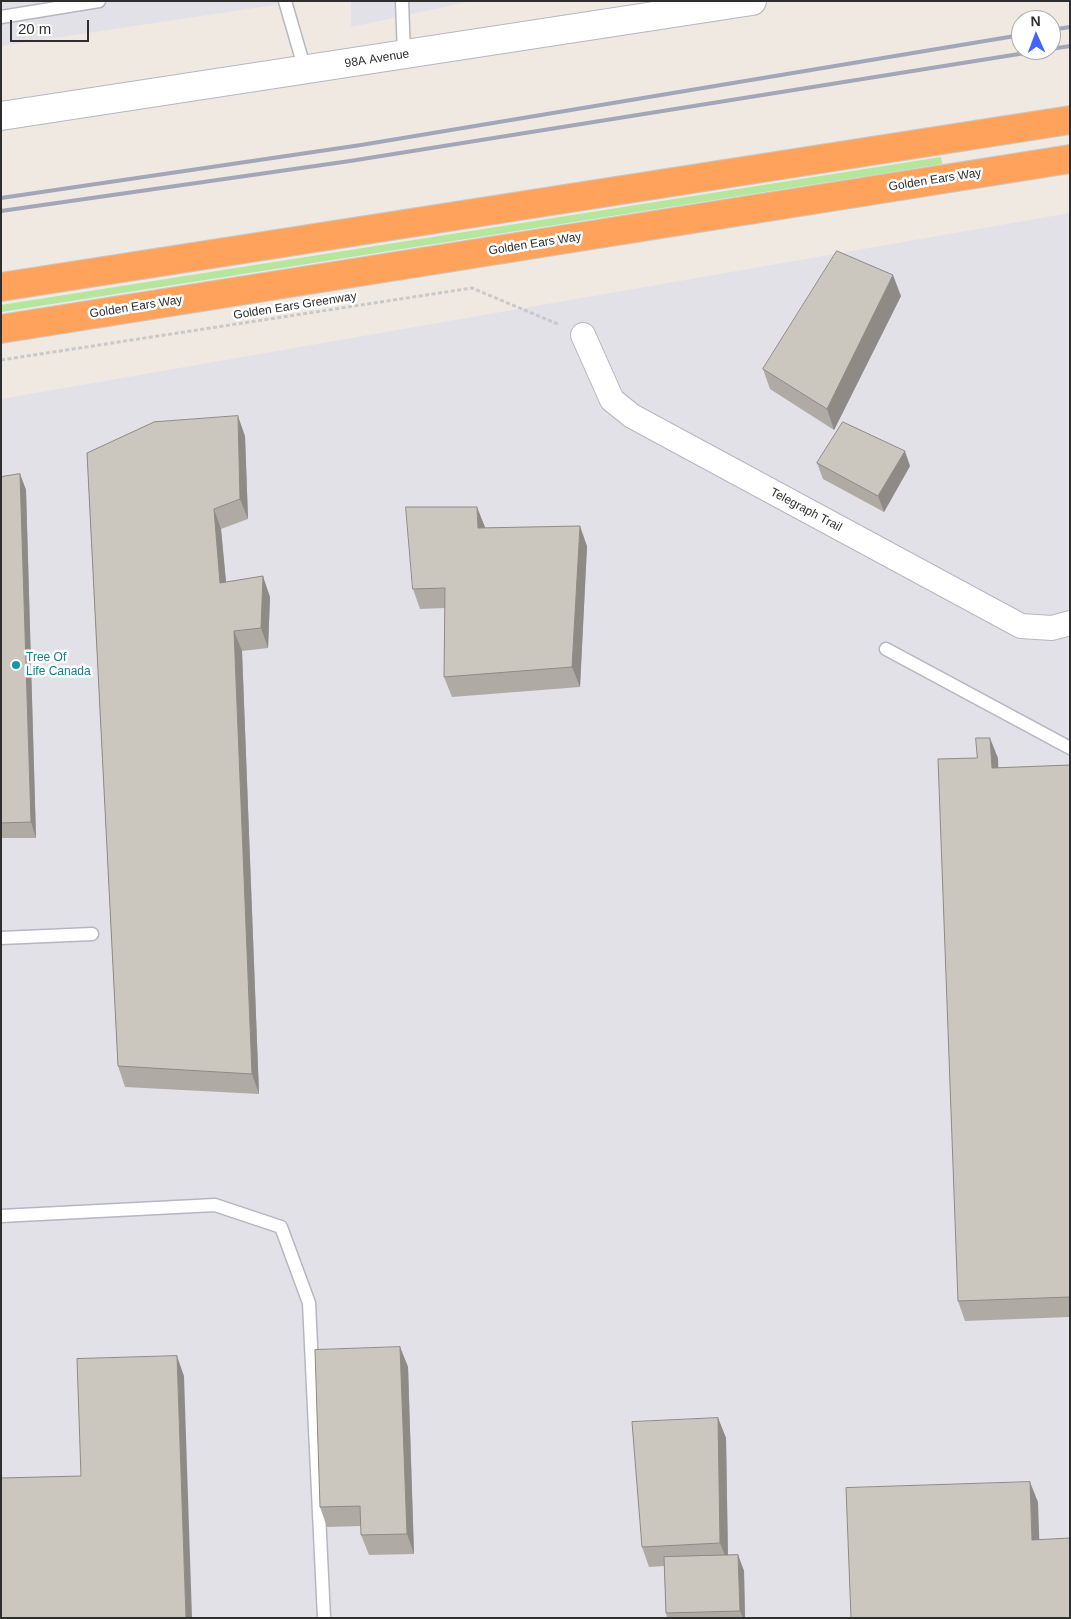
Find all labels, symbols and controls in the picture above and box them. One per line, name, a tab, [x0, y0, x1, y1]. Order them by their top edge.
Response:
scale bar	[12, 10, 91, 42]
north arrow	[1011, 10, 1061, 60]
text: N	[1030, 13, 1041, 29]
text: 20 m	[18, 20, 51, 37]
street label: 98A Avenue	[344, 47, 410, 71]
street label: Golden Ears Way	[888, 166, 982, 194]
street label: Golden Ears Way	[488, 230, 582, 258]
street label: Golden Ears Greenway	[232, 289, 358, 323]
street label: Golden Ears Way	[89, 293, 183, 321]
street label: Telegraph Trail	[768, 485, 844, 535]
place label: Tree Of Life Canada	[26, 651, 91, 679]
marker: Tree Of Life Canada	[10, 659, 22, 671]

